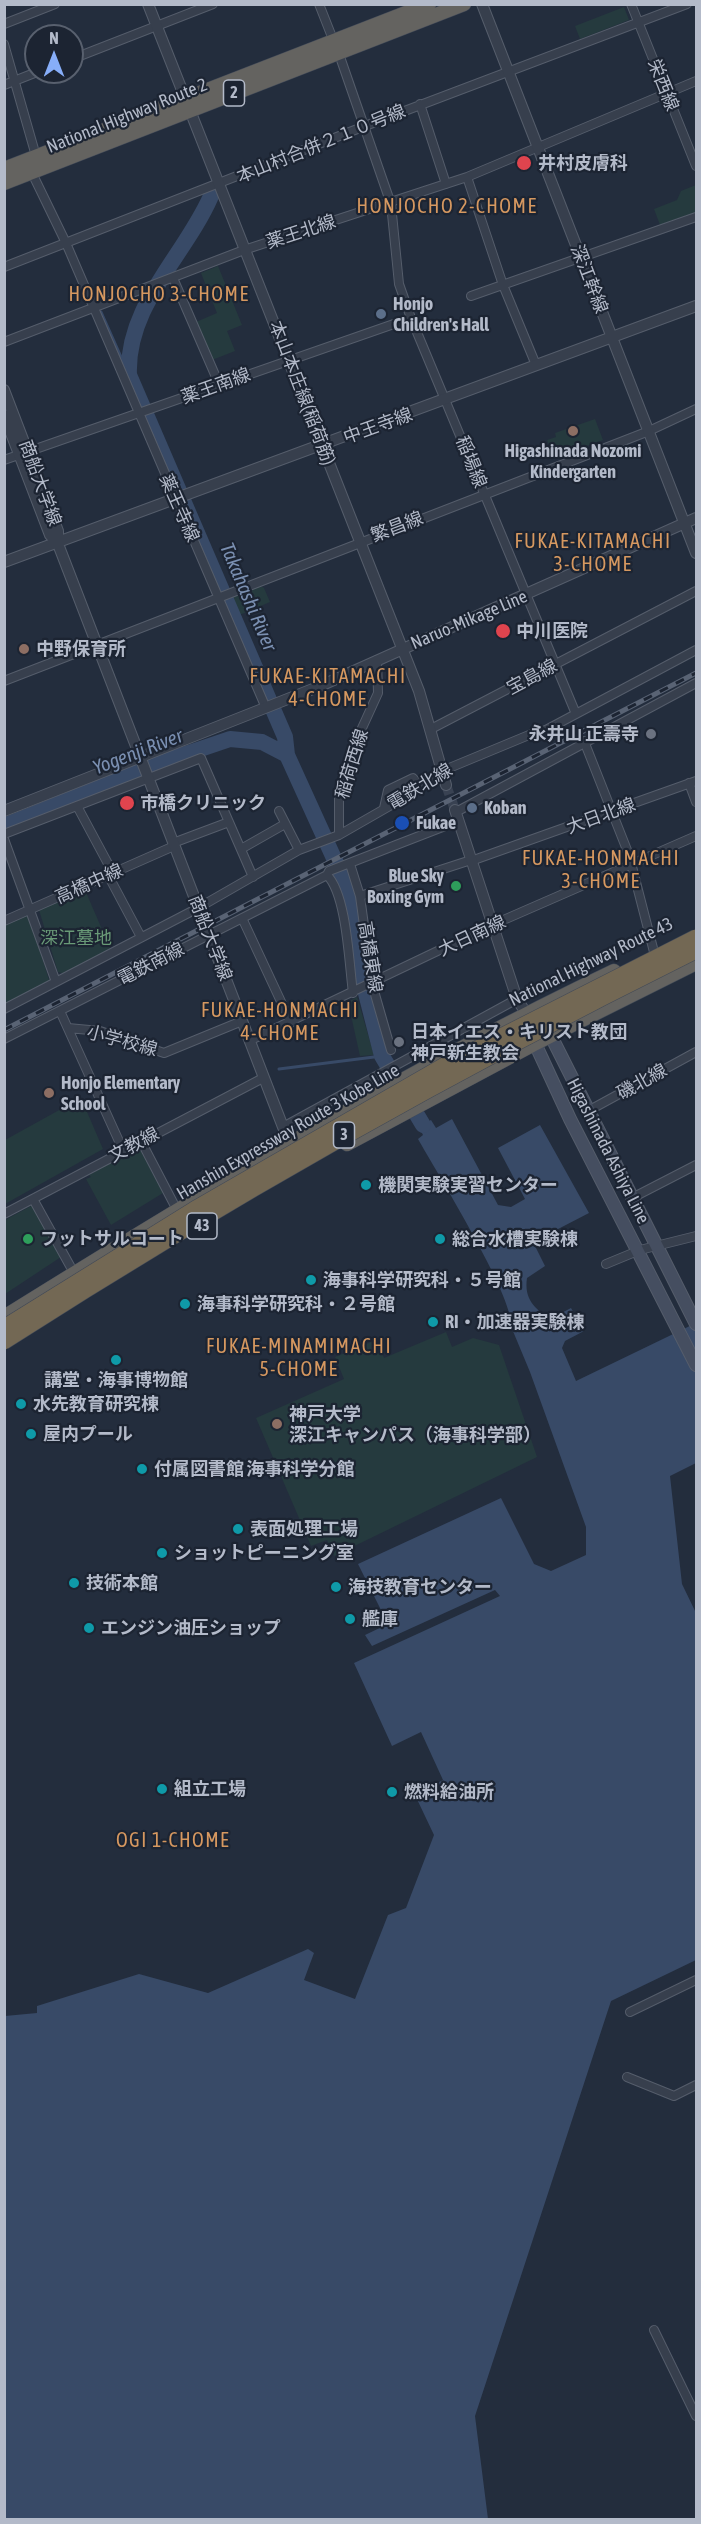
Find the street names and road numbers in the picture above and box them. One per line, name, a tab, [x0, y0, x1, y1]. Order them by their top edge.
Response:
street label: 栄西線	[643, 56, 683, 114]
street label: National Highway Route 2	[44, 74, 210, 158]
road number: 2	[224, 80, 244, 106]
street label: 本山村合併２１０号線	[234, 100, 408, 188]
street label: 薬王北線	[263, 211, 339, 253]
street label: 深江幹線	[566, 242, 612, 316]
street label: 本山本庄線(稲荷筋)	[265, 318, 339, 468]
street label: 薬王南線	[178, 364, 254, 408]
street label: 中王寺線	[340, 404, 416, 448]
street label: 稲場線	[451, 433, 491, 491]
street label: 商船大学線	[14, 437, 66, 529]
street label: 薬王寺線	[154, 471, 204, 545]
street label: 繁昌線	[368, 507, 426, 547]
street label: Naruo-Mikage Line	[407, 586, 531, 654]
street label: 宝島線	[503, 655, 561, 699]
street label: 稲荷西線	[331, 726, 373, 802]
street label: 電鉄北線	[384, 759, 456, 815]
street label: 大日北線	[563, 794, 639, 838]
street label: 高橋中線	[52, 859, 126, 909]
street label: 商船大学線	[184, 892, 236, 984]
street label: 大日南線	[435, 911, 509, 961]
street label: National Highway Route 43	[506, 913, 676, 1011]
street label: 高橋東線	[354, 920, 386, 994]
street label: 電鉄南線	[114, 938, 188, 990]
street label: 小学校線	[84, 1021, 160, 1061]
street label: Hanshin Expressway Route 3 Kobe Line	[173, 1059, 403, 1205]
street label: 磯北線	[613, 1059, 671, 1105]
street label: Higashinada Ashiya Line	[562, 1075, 654, 1227]
road number: 3	[334, 1122, 354, 1148]
street label: 文教線	[105, 1123, 163, 1167]
road number: 43	[187, 1213, 217, 1239]

